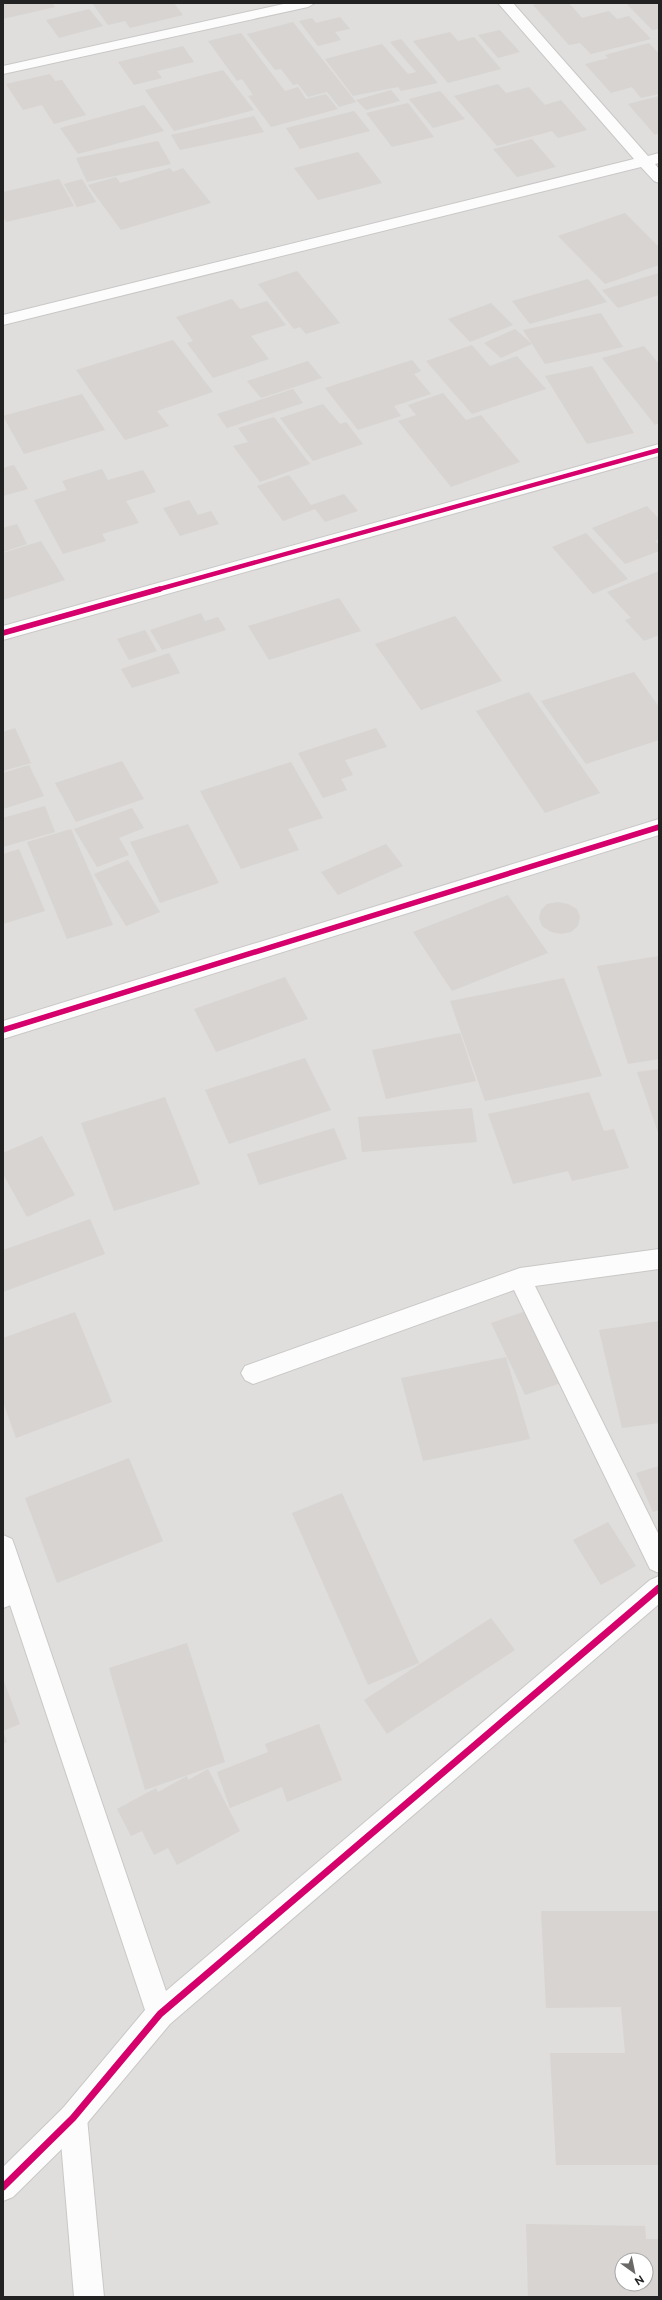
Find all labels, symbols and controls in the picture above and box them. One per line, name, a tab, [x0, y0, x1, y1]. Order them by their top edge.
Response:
north arrow	[614, 2252, 654, 2292]
text: N	[632, 2272, 646, 2288]

